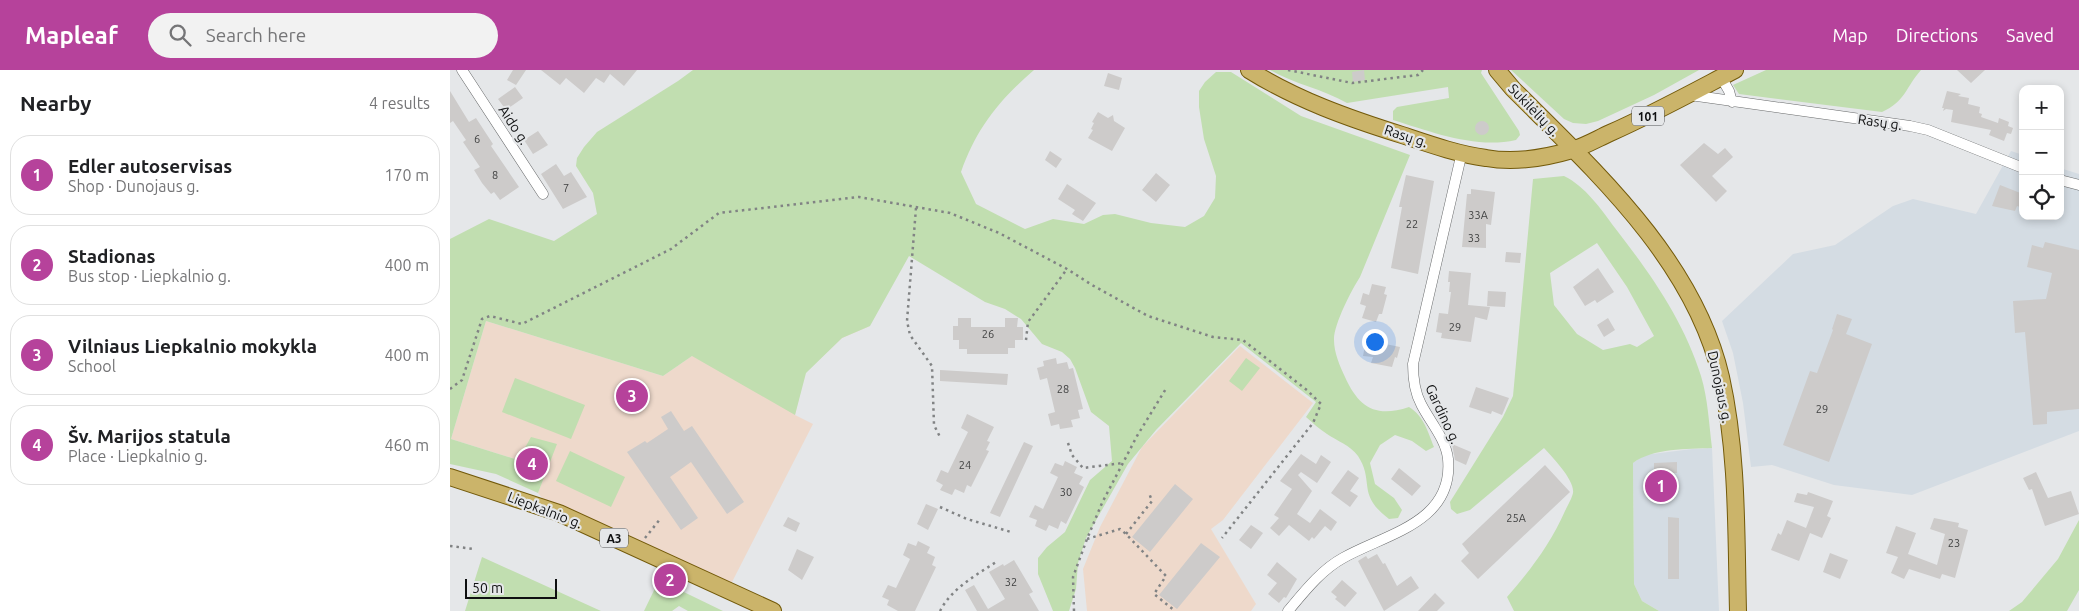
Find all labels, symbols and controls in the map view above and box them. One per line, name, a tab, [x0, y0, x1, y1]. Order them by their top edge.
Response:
search box	[148, 13, 498, 58]
icon: search	[166, 21, 194, 49]
text: Mapleaf	[25, 22, 118, 49]
text: Search here	[206, 24, 306, 46]
text: Map	[1832, 25, 1868, 45]
text: Directions	[1896, 25, 1978, 45]
text: Saved	[2006, 25, 2054, 45]
street label: Sukilėlių g.	[1505, 80, 1563, 140]
map controls	[2019, 85, 2064, 220]
button: +	[2019, 85, 2064, 130]
text: Nearby	[20, 91, 91, 115]
text: 4 results	[369, 94, 430, 112]
street label: Aido g.	[495, 102, 533, 148]
road number: 101	[1632, 106, 1664, 126]
street label: Rasų g.	[1857, 111, 1903, 133]
street label: Rasų g.	[1382, 121, 1430, 151]
button: −	[2019, 130, 2064, 175]
house number: 6	[474, 133, 480, 145]
text: Edler autoservisas	[68, 155, 232, 177]
text: 1	[32, 166, 42, 184]
text: 170 m	[384, 166, 429, 184]
house number: 8	[492, 169, 498, 181]
button: locate	[2019, 175, 2064, 220]
text: Shop · Dunojaus g.	[68, 177, 199, 195]
house number: 7	[563, 182, 569, 194]
house number: 33A	[1468, 209, 1489, 221]
house number: 22	[1406, 218, 1418, 230]
house number: 33	[1468, 232, 1480, 244]
text: Stadionas	[68, 245, 156, 267]
text: 2	[32, 256, 42, 274]
text: 400 m	[384, 256, 429, 274]
text: Bus stop · Liepkalnio g.	[68, 267, 231, 285]
house number: 29	[1449, 321, 1461, 333]
house number: 26	[982, 328, 994, 340]
your location	[1362, 329, 1388, 355]
text: Vilniaus Liepkalnio mokykla	[68, 335, 317, 357]
text: 3	[32, 346, 42, 364]
text: 400 m	[384, 346, 429, 364]
street label: Dunojaus g.	[1705, 349, 1735, 425]
text: School	[68, 357, 116, 375]
pin: 3	[616, 377, 648, 415]
street label: Gardino g.	[1422, 382, 1464, 446]
house number: 28	[1057, 383, 1069, 395]
house number: 29	[1816, 403, 1828, 415]
text: Šv. Marijos statula	[68, 425, 231, 447]
text: 4	[32, 436, 42, 454]
text: 460 m	[384, 436, 429, 454]
pin: 4	[516, 445, 548, 483]
text: Place · Liepkalnio g.	[68, 447, 207, 465]
house number: 24	[959, 459, 971, 471]
pin: 1	[1645, 467, 1677, 505]
house number: 30	[1060, 486, 1072, 498]
street label: Liepkalnio g.	[505, 488, 585, 532]
house number: 25A	[1506, 512, 1527, 524]
road number: A3	[600, 528, 628, 548]
house number: 23	[1948, 537, 1960, 549]
pin: 2	[654, 561, 686, 599]
scale bar	[465, 576, 558, 599]
house number: 32	[1005, 576, 1017, 588]
text: 50 m	[472, 580, 503, 596]

